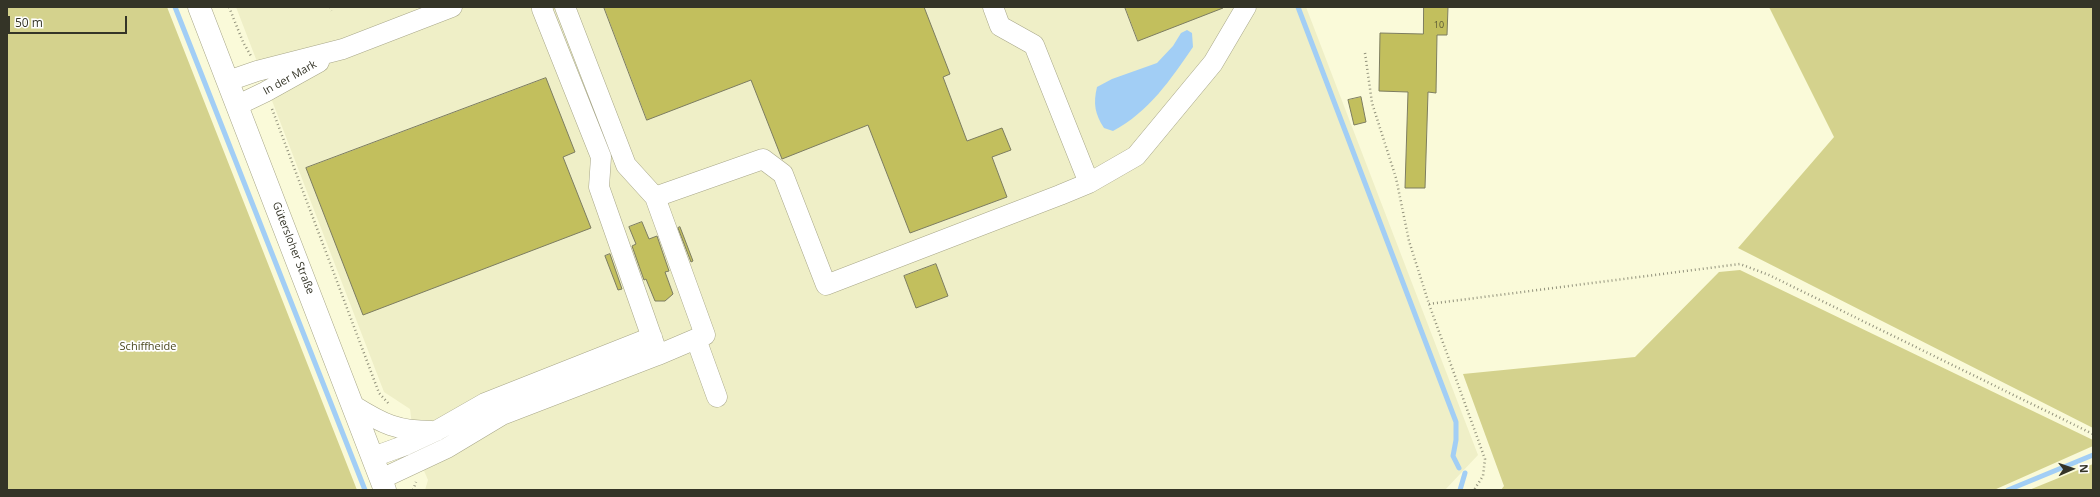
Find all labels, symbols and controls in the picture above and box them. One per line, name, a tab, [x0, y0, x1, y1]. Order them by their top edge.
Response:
scale bar	[10, 8, 129, 34]
text: 50 m	[15, 14, 43, 31]
house number: 10	[1434, 20, 1444, 30]
street label: In der Mark	[261, 58, 319, 98]
street label: Gütersloher Straße	[269, 200, 317, 296]
park label: Schiffheide	[120, 340, 176, 354]
north arrow	[2052, 449, 2092, 489]
text: N	[2077, 464, 2092, 473]

